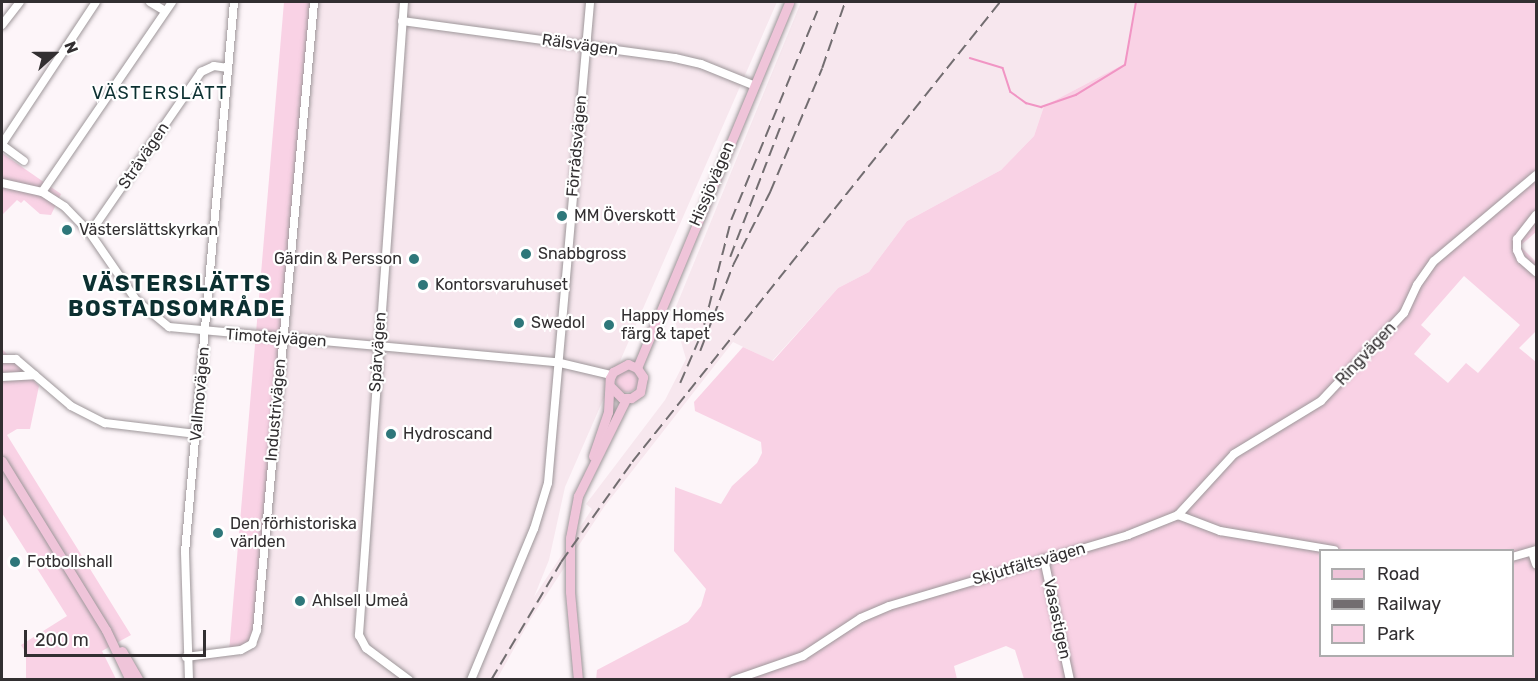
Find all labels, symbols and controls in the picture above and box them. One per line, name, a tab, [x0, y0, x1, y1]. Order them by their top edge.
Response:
north arrow	[24, 24, 84, 84]
street label: Rälsvägen	[541, 30, 619, 60]
text: N	[60, 39, 82, 56]
district label: VÄSTERSLÄTT	[92, 82, 228, 104]
street label: Förrådsvägen	[563, 94, 591, 198]
street label: Stråvägen	[115, 119, 173, 193]
street label: Hissjövägen	[686, 139, 738, 229]
place label: MM Överskott	[574, 206, 675, 226]
marker: MM Överskott	[555, 209, 569, 223]
place label: Västerslättskyrkan	[79, 220, 218, 240]
marker: Västerslättskyrkan	[60, 223, 74, 237]
place label: Snabbgross	[538, 244, 626, 264]
marker: Snabbgross	[519, 247, 533, 261]
place label: Gärdin & Persson	[274, 249, 402, 269]
marker: Gärdin & Persson	[407, 252, 421, 266]
district label: VÄSTERSLÄTTS BOSTADSOMRÅDE	[68, 270, 286, 322]
place label: Kontorsvaruhuset	[435, 275, 568, 295]
marker: Kontorsvaruhuset	[416, 278, 430, 292]
place label: Happy Homes färg & tapet	[621, 306, 725, 344]
street label: Spårvägen	[366, 311, 390, 393]
place label: Swedol	[531, 313, 585, 333]
marker: Swedol	[512, 316, 526, 330]
marker: Happy Homes färg & tapet	[602, 318, 616, 332]
street label: Ringvägen	[1332, 318, 1400, 390]
street label: Timotejvägen	[225, 325, 327, 351]
street label: Vallmovägen	[186, 346, 214, 442]
street label: Industrivägen	[262, 358, 290, 462]
place label: Hydroscand	[403, 424, 493, 444]
marker: Hydroscand	[384, 427, 398, 441]
place label: Den förhistoriska världen	[230, 514, 357, 552]
marker: Den förhistoriska världen	[211, 526, 225, 540]
street label: Skjutfältsvägen	[970, 539, 1088, 589]
legend	[1319, 549, 1514, 657]
place label: Fotbollshall	[27, 552, 113, 572]
marker: Fotbollshall	[8, 555, 22, 569]
text: Road	[1377, 563, 1420, 585]
street label: Vasastigen	[1039, 577, 1075, 661]
place label: Ahlsell Umeå	[312, 591, 408, 611]
text: Railway	[1377, 593, 1441, 615]
marker: Ahlsell Umeå	[293, 594, 307, 608]
scale bar	[27, 618, 208, 656]
text: Park	[1377, 623, 1414, 645]
text: 200 m	[35, 629, 89, 651]

